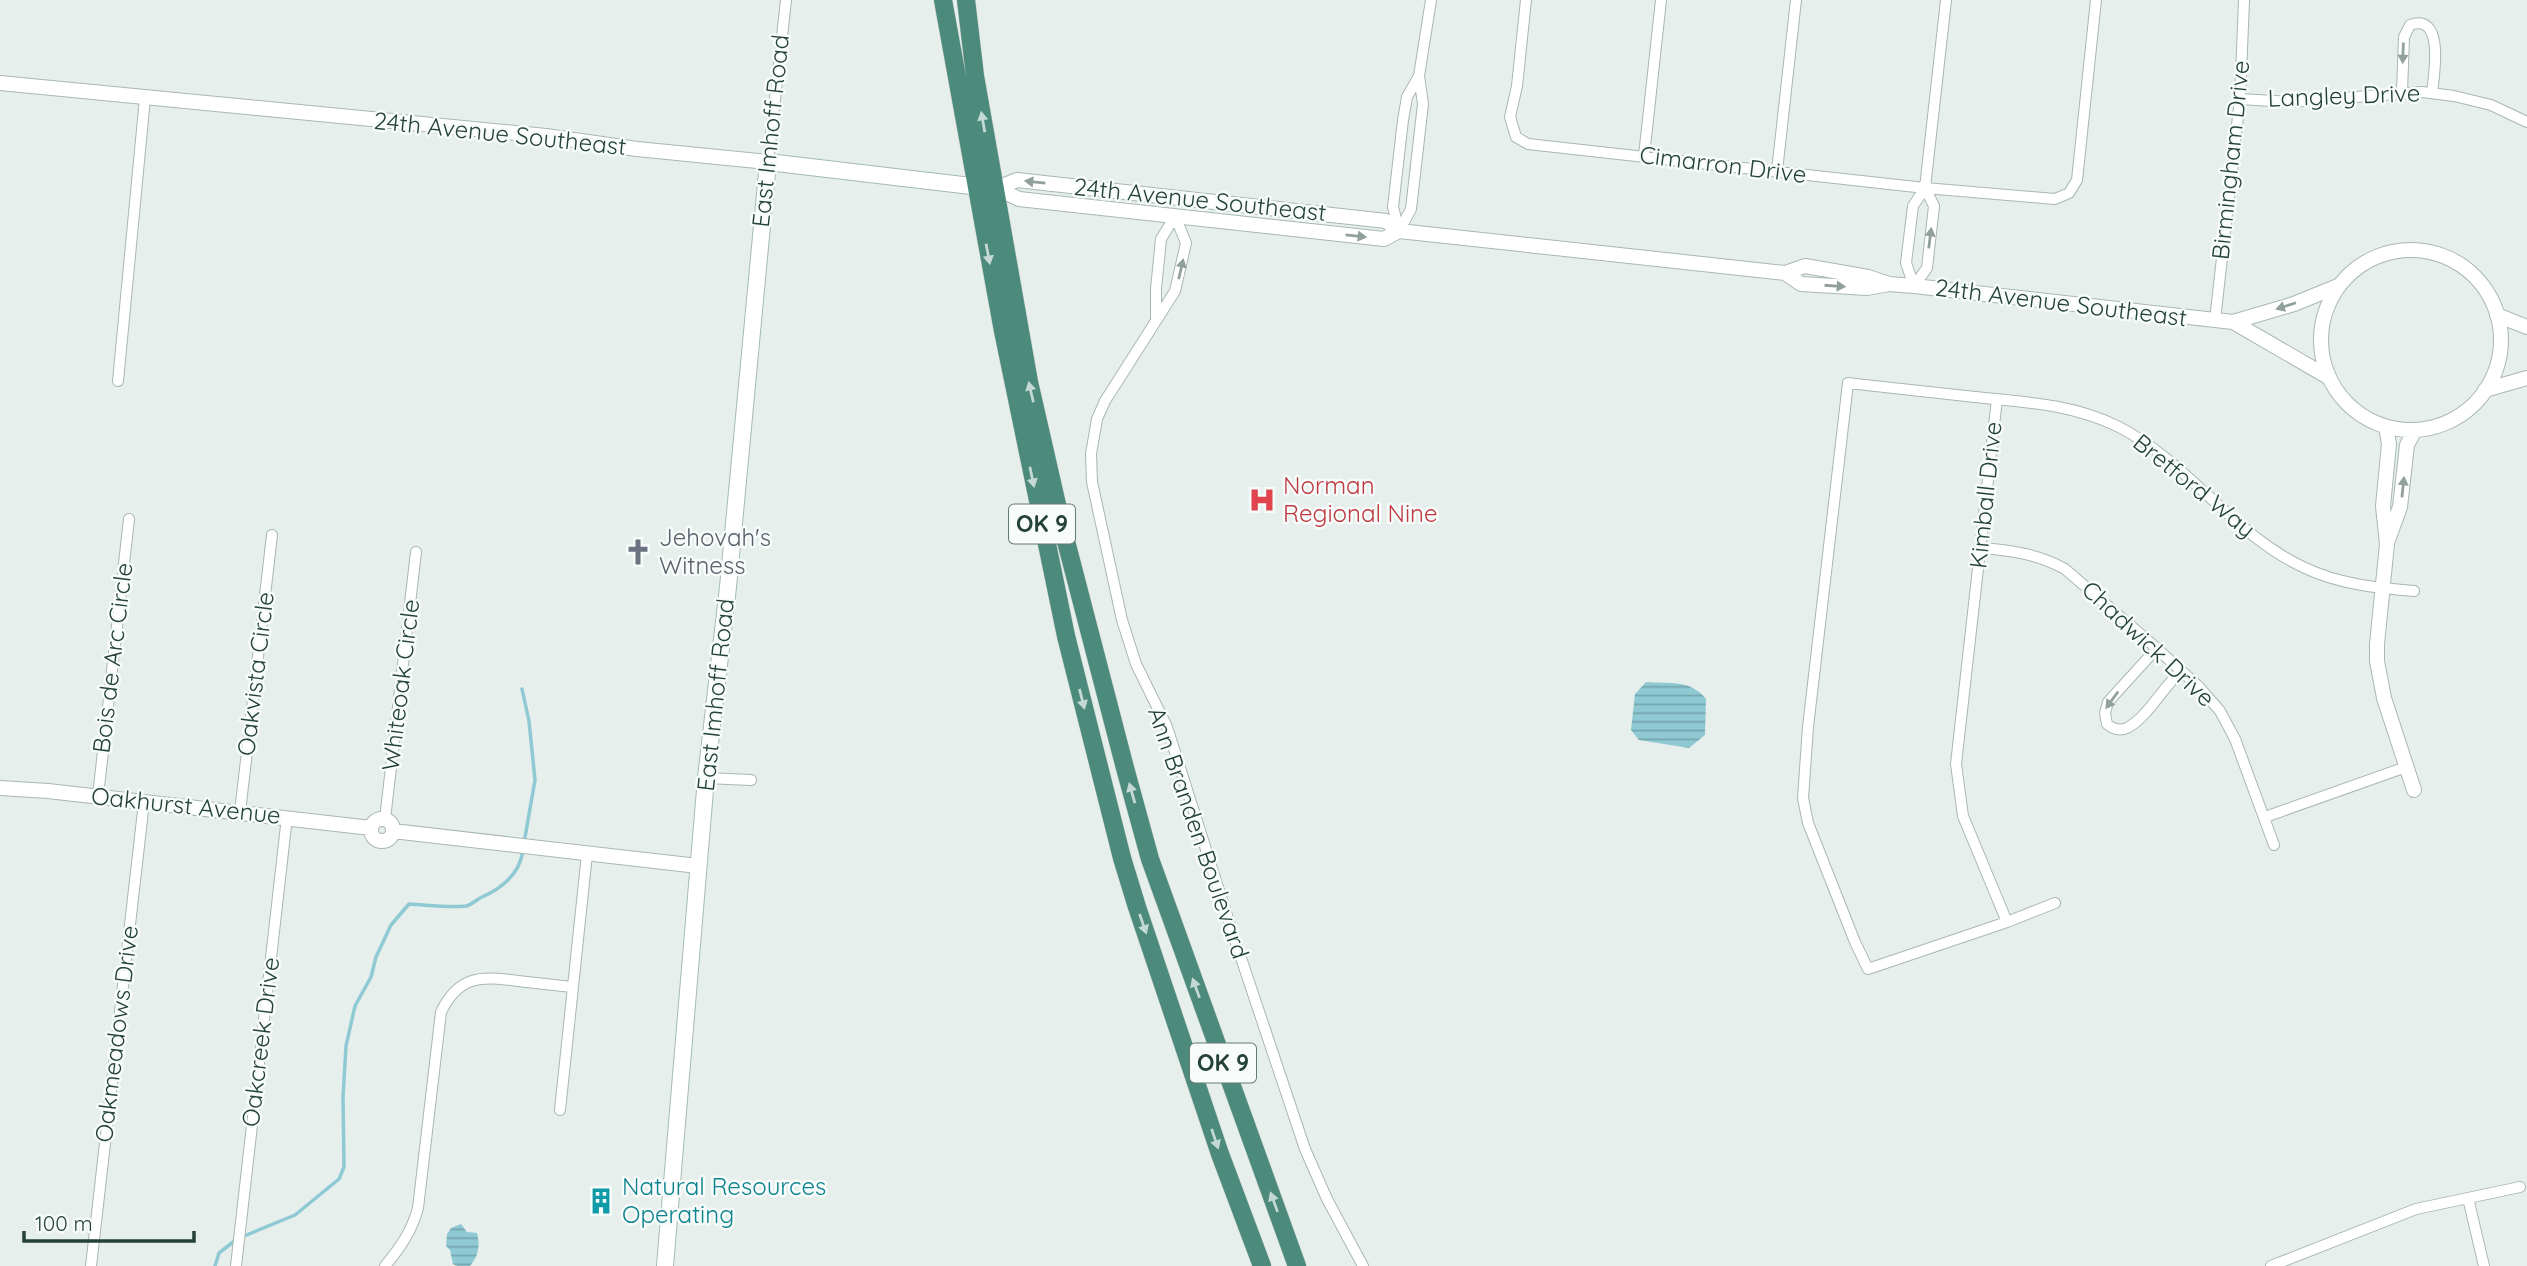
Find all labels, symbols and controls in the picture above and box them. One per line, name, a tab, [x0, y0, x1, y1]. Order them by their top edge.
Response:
street label: East Imhoff Road	[745, 33, 795, 229]
one-way arrow	[2398, 43, 2409, 65]
street label: Birmingham Drive	[2205, 59, 2255, 261]
street label: Langley Drive	[2267, 77, 2421, 113]
street label: 24th Avenue Southeast	[372, 105, 628, 161]
one-way arrow	[977, 111, 988, 133]
street label: Cimarron Drive	[1638, 139, 1808, 189]
street label: 24th Avenue Southeast	[1072, 171, 1328, 227]
one-way arrow	[1024, 176, 1046, 187]
one-way arrow	[1925, 226, 1936, 248]
one-way arrow	[1345, 231, 1367, 242]
one-way arrow	[983, 243, 994, 265]
one-way arrow	[1175, 258, 1186, 280]
street label: 24th Avenue Southeast	[1933, 272, 2189, 332]
one-way arrow	[1824, 281, 1846, 292]
one-way arrow	[2275, 301, 2296, 312]
one-way arrow	[1025, 381, 1036, 403]
street label: Kimball Drive	[1962, 420, 2008, 570]
street label: Bretford Way	[2127, 427, 2262, 544]
one-way arrow	[1026, 466, 1037, 488]
place label: Norman Regional Nine	[1283, 470, 1438, 528]
one-way arrow	[2397, 476, 2408, 498]
hospital icon: Norman Regional Nine	[1247, 485, 1277, 515]
road number: OK 9	[1009, 504, 1075, 544]
place label: Jehovah's Witness	[659, 522, 771, 580]
church icon: Jehovah's Witness	[623, 537, 653, 567]
street label: Bois de Arc Circle	[85, 561, 139, 755]
street label: Chadwick Drive	[2076, 574, 2222, 713]
street label: Oakvista Circle	[230, 590, 280, 758]
street label: Whiteoak Circle	[375, 597, 425, 772]
street label: East Imhoff Road	[690, 597, 740, 793]
one-way arrow	[1077, 688, 1088, 710]
one-way arrow	[2105, 690, 2119, 709]
street label: Ann Branden Boulevard	[1142, 703, 1256, 962]
street label: Oakhurst Avenue	[90, 780, 282, 830]
one-way arrow	[1126, 782, 1136, 803]
one-way arrow	[1138, 913, 1149, 934]
street label: Oakmeadows Drive	[88, 924, 144, 1144]
street label: Oakcreek Drive	[235, 955, 285, 1128]
one-way arrow	[1190, 978, 1201, 999]
road number: OK 9	[1190, 1044, 1256, 1082]
one-way arrow	[1210, 1129, 1221, 1150]
place label: Natural Resources Operating	[622, 1171, 826, 1229]
building icon: Natural Resources Operating	[586, 1186, 616, 1216]
one-way arrow	[1268, 1191, 1279, 1212]
scale bar	[24, 1200, 194, 1244]
text: 100 m	[35, 1210, 93, 1236]

